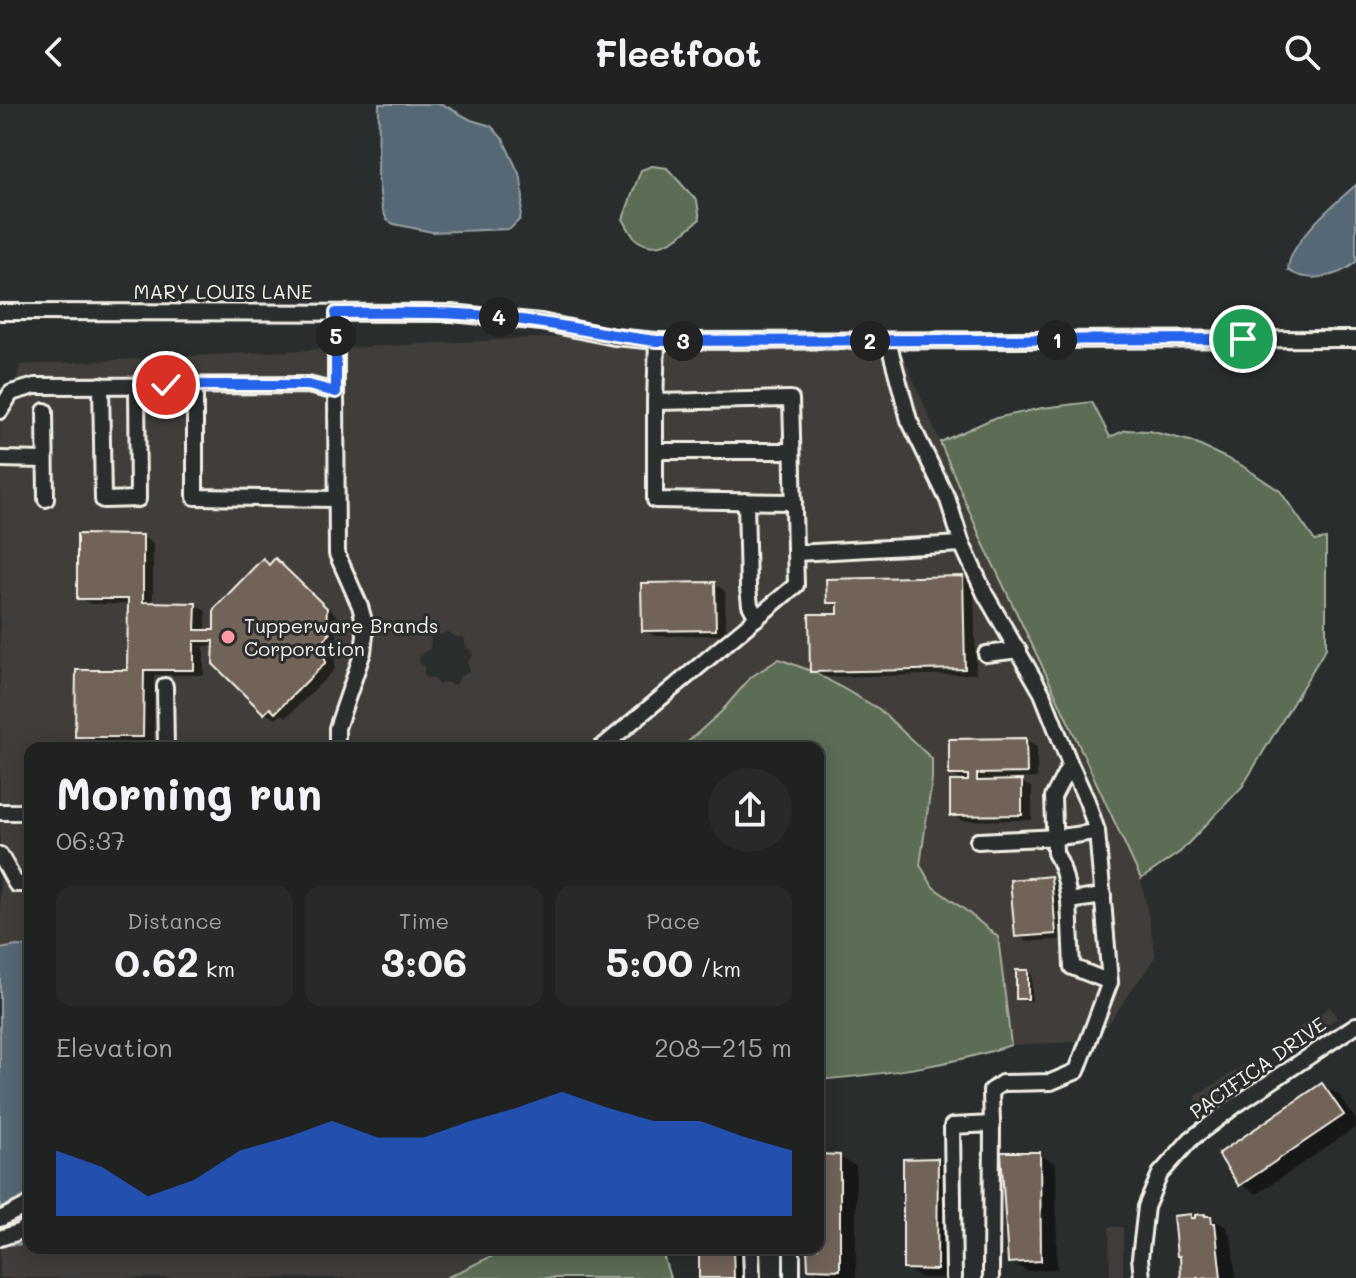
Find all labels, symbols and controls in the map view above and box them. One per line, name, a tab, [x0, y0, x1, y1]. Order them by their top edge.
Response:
text: Fleetfoot	[595, 29, 761, 76]
icon: back	[32, 30, 76, 74]
icon: search	[1280, 30, 1324, 74]
street label: MARY LOUIS LANE	[134, 278, 312, 304]
pin: 4	[479, 297, 519, 337]
text: 4	[492, 302, 506, 331]
pin	[1209, 305, 1277, 373]
pin: 5	[316, 316, 356, 356]
icon: arrive	[1221, 317, 1265, 361]
pin: 1	[1037, 320, 1077, 360]
text: 5	[330, 321, 342, 350]
pin: 3	[663, 321, 703, 361]
pin: 2	[850, 321, 890, 361]
text: 1	[1052, 325, 1062, 354]
text: 3	[676, 326, 690, 355]
text: 2	[864, 326, 876, 355]
pin	[132, 351, 200, 419]
icon: check	[144, 363, 188, 407]
place label: Tupperware Brands Corporation	[244, 612, 438, 661]
marker: Tupperware Brands Corporation	[219, 628, 237, 646]
text: Morning run	[56, 764, 322, 821]
button: share	[708, 768, 792, 852]
text: 06:37	[56, 823, 126, 857]
text: Distance	[127, 906, 222, 935]
text: Time	[399, 906, 449, 935]
text: Pace	[646, 906, 700, 935]
text: 0.62	[114, 935, 199, 987]
text: 3:06	[381, 935, 467, 987]
text: 5:00	[606, 935, 693, 987]
text: km	[199, 954, 235, 983]
text: /km	[693, 954, 741, 983]
street label: PACIFICA DRIVE	[1184, 1011, 1331, 1124]
text: Elevation	[56, 1030, 173, 1064]
text: 208–215 m	[654, 1030, 792, 1064]

